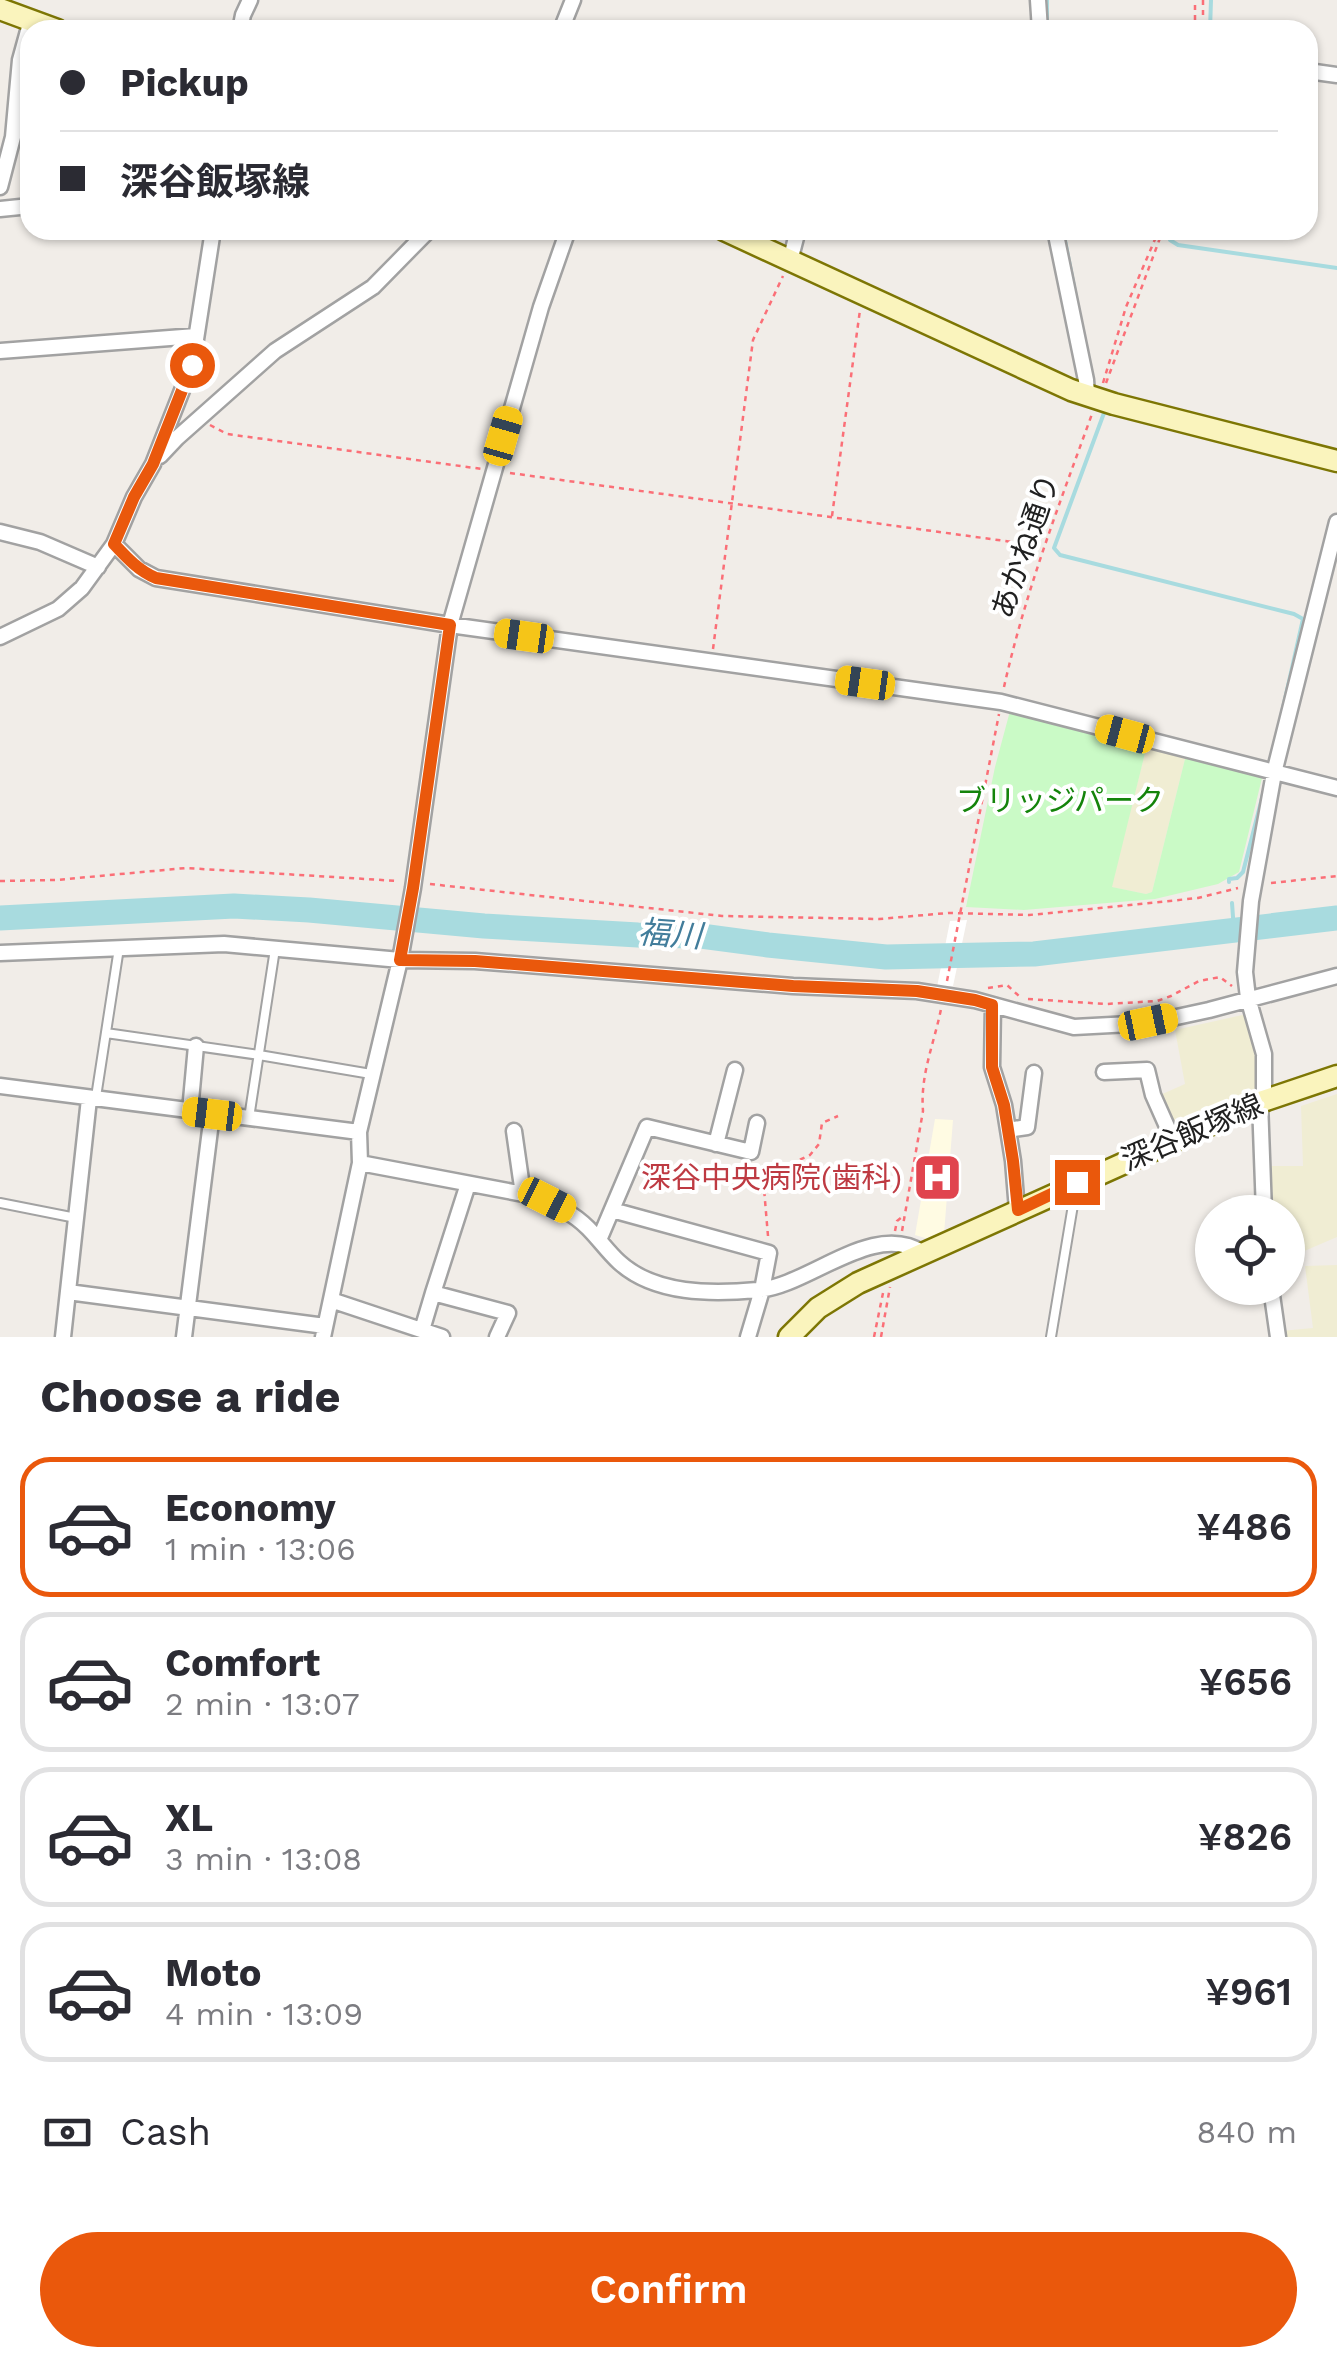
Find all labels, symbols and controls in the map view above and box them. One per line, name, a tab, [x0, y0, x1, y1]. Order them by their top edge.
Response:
text: Pickup	[120, 61, 249, 105]
text: 深谷飯塚線	[120, 160, 310, 204]
route start	[170, 343, 215, 388]
car	[480, 403, 526, 469]
street label: あかね通り	[984, 469, 1066, 623]
car	[492, 617, 556, 655]
car	[833, 664, 897, 702]
car	[1092, 712, 1158, 756]
park label: ブリッジパーク	[956, 783, 1164, 818]
water label: 福川	[637, 913, 706, 955]
car	[1116, 1001, 1180, 1043]
street label: 深谷飯塚線	[1116, 1087, 1268, 1177]
car	[180, 1095, 244, 1133]
hospital icon: 深谷中央病院(歯科)	[911, 1151, 963, 1203]
place label: 深谷中央病院(歯科)	[641, 1160, 902, 1195]
route end	[1055, 1160, 1100, 1205]
car	[513, 1173, 581, 1227]
map controls	[1195, 1195, 1305, 1305]
button: locate	[1195, 1195, 1305, 1305]
text: Choose a ride	[40, 1370, 340, 1423]
icon: car	[45, 1482, 135, 1572]
text: Economy	[165, 1486, 336, 1530]
text: ¥486	[1196, 1505, 1292, 1549]
text: 1 min · 13:06	[165, 1530, 356, 1568]
icon: car	[45, 1637, 135, 1727]
text: Comfort	[165, 1641, 320, 1685]
text: ¥656	[1199, 1660, 1292, 1704]
text: 2 min · 13:07	[165, 1685, 360, 1723]
icon: car	[45, 1792, 135, 1882]
text: XL	[165, 1796, 213, 1840]
text: ¥826	[1198, 1815, 1292, 1859]
text: 3 min · 13:08	[165, 1840, 362, 1878]
icon: car	[45, 1947, 135, 2037]
text: Moto	[165, 1951, 261, 1995]
text: ¥961	[1205, 1970, 1292, 2014]
text: 4 min · 13:09	[165, 1995, 363, 2033]
icon: cash	[40, 2105, 95, 2160]
text: Cash	[120, 2110, 211, 2154]
text: 840 m	[1196, 2113, 1297, 2151]
button: Confirm	[40, 2232, 1297, 2347]

